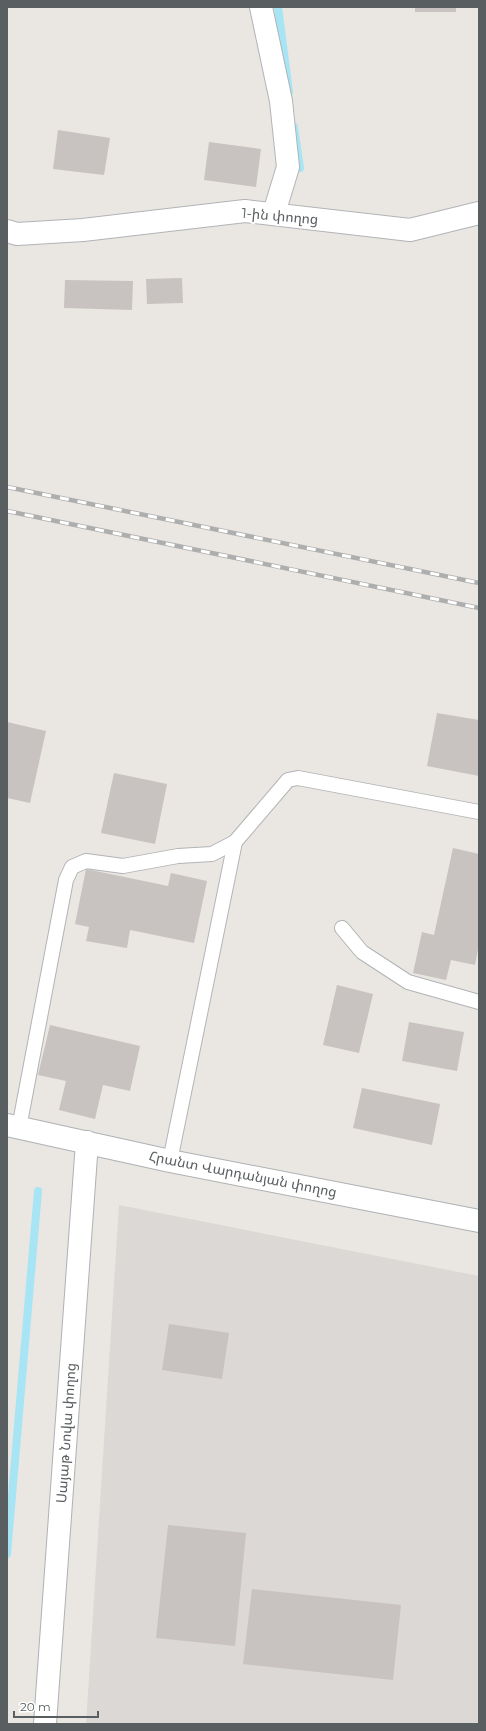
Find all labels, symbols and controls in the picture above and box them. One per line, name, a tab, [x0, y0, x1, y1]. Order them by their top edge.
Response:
street label: 1-ին փողոց	[241, 204, 319, 228]
street label: Հրանտ Վարդանյան փողոց	[147, 1147, 339, 1201]
street label: Սայաթ Նովա փողոց	[52, 1362, 80, 1504]
scale bar	[14, 1693, 98, 1719]
text: 20 m	[20, 1699, 51, 1714]

